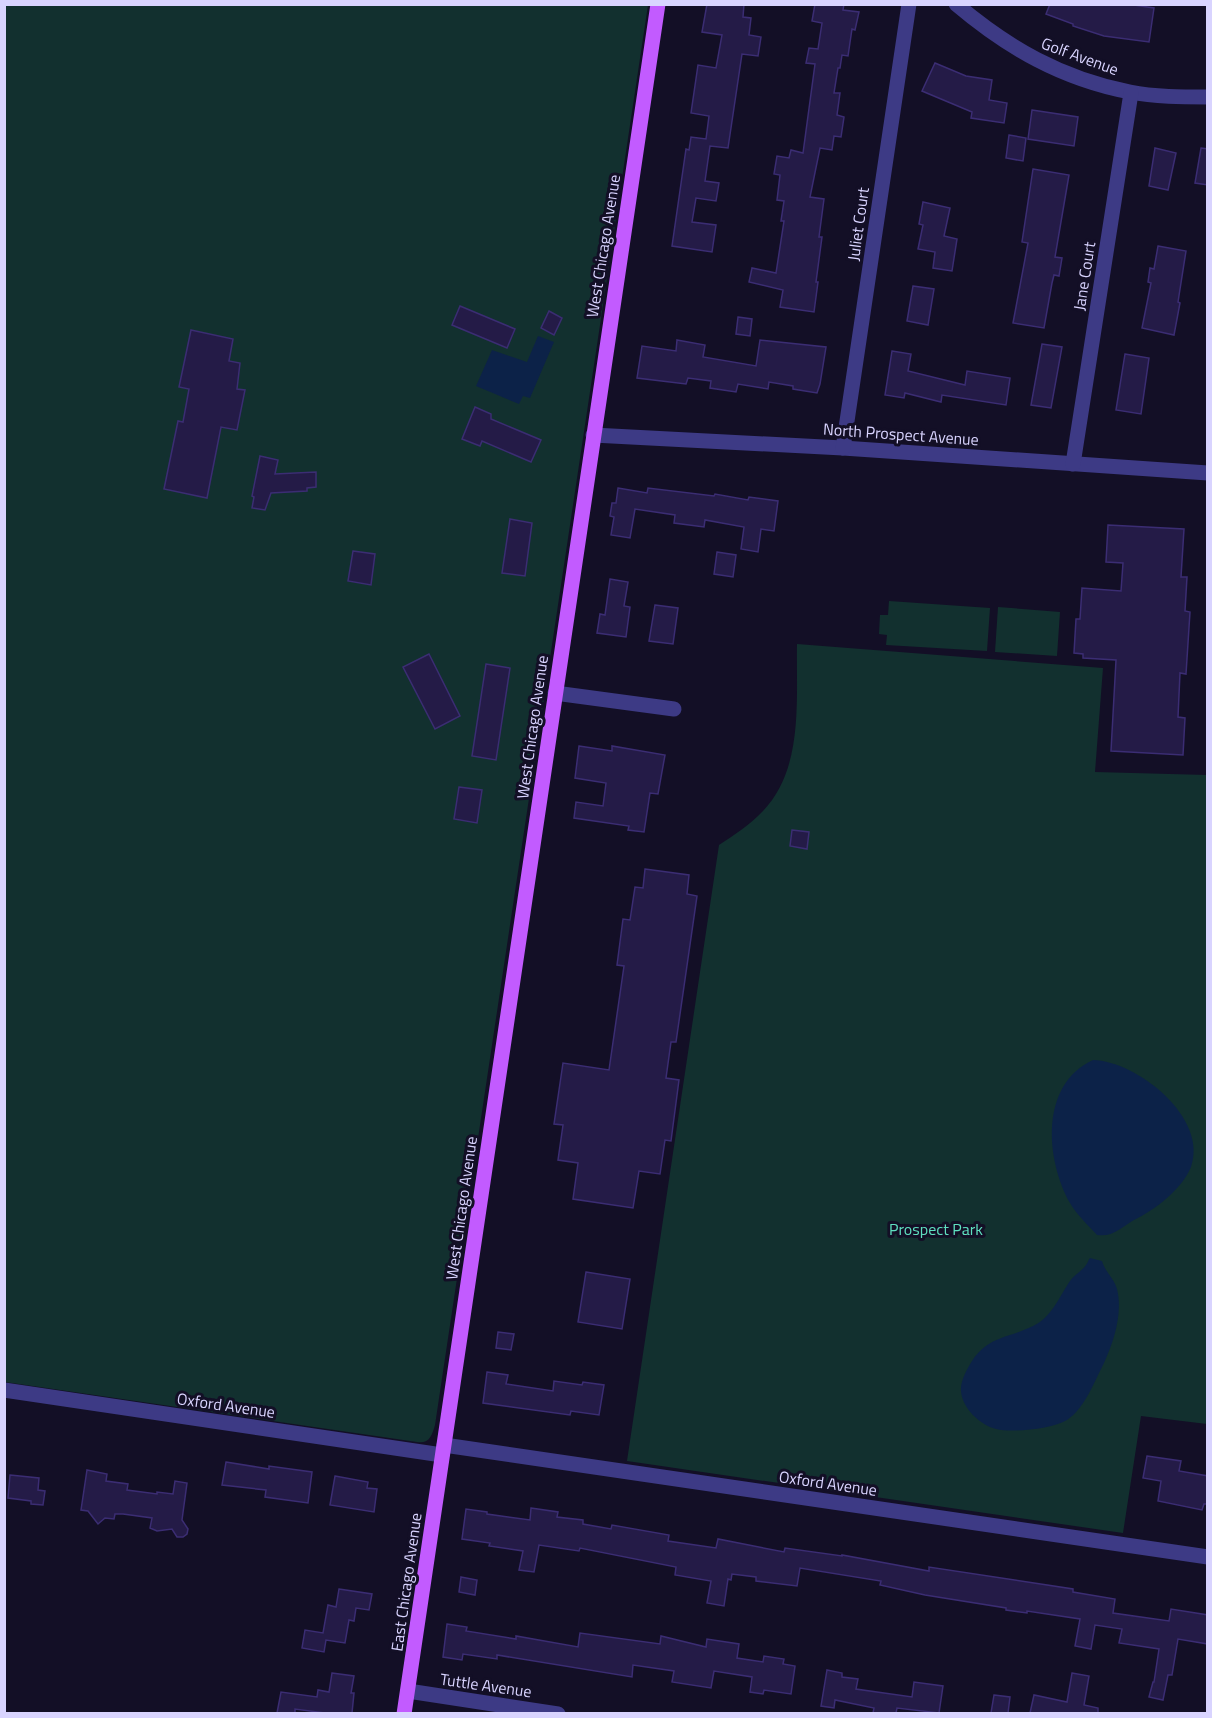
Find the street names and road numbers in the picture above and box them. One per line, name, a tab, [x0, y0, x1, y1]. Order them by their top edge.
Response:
street label: Golf Avenue	[1038, 31, 1122, 81]
street label: West Chicago Avenue	[580, 173, 626, 319]
street label: Juliet Court	[841, 185, 875, 262]
street label: Jane Court	[1067, 239, 1101, 312]
street label: North Prospect Avenue	[822, 417, 980, 451]
street label: West Chicago Avenue	[510, 654, 554, 800]
street label: West Chicago Avenue	[439, 1135, 483, 1281]
street label: Oxford Avenue	[175, 1386, 277, 1424]
street label: Oxford Avenue	[777, 1464, 879, 1502]
street label: East Chicago Avenue	[384, 1511, 428, 1653]
street label: Tuttle Avenue	[439, 1667, 533, 1703]

